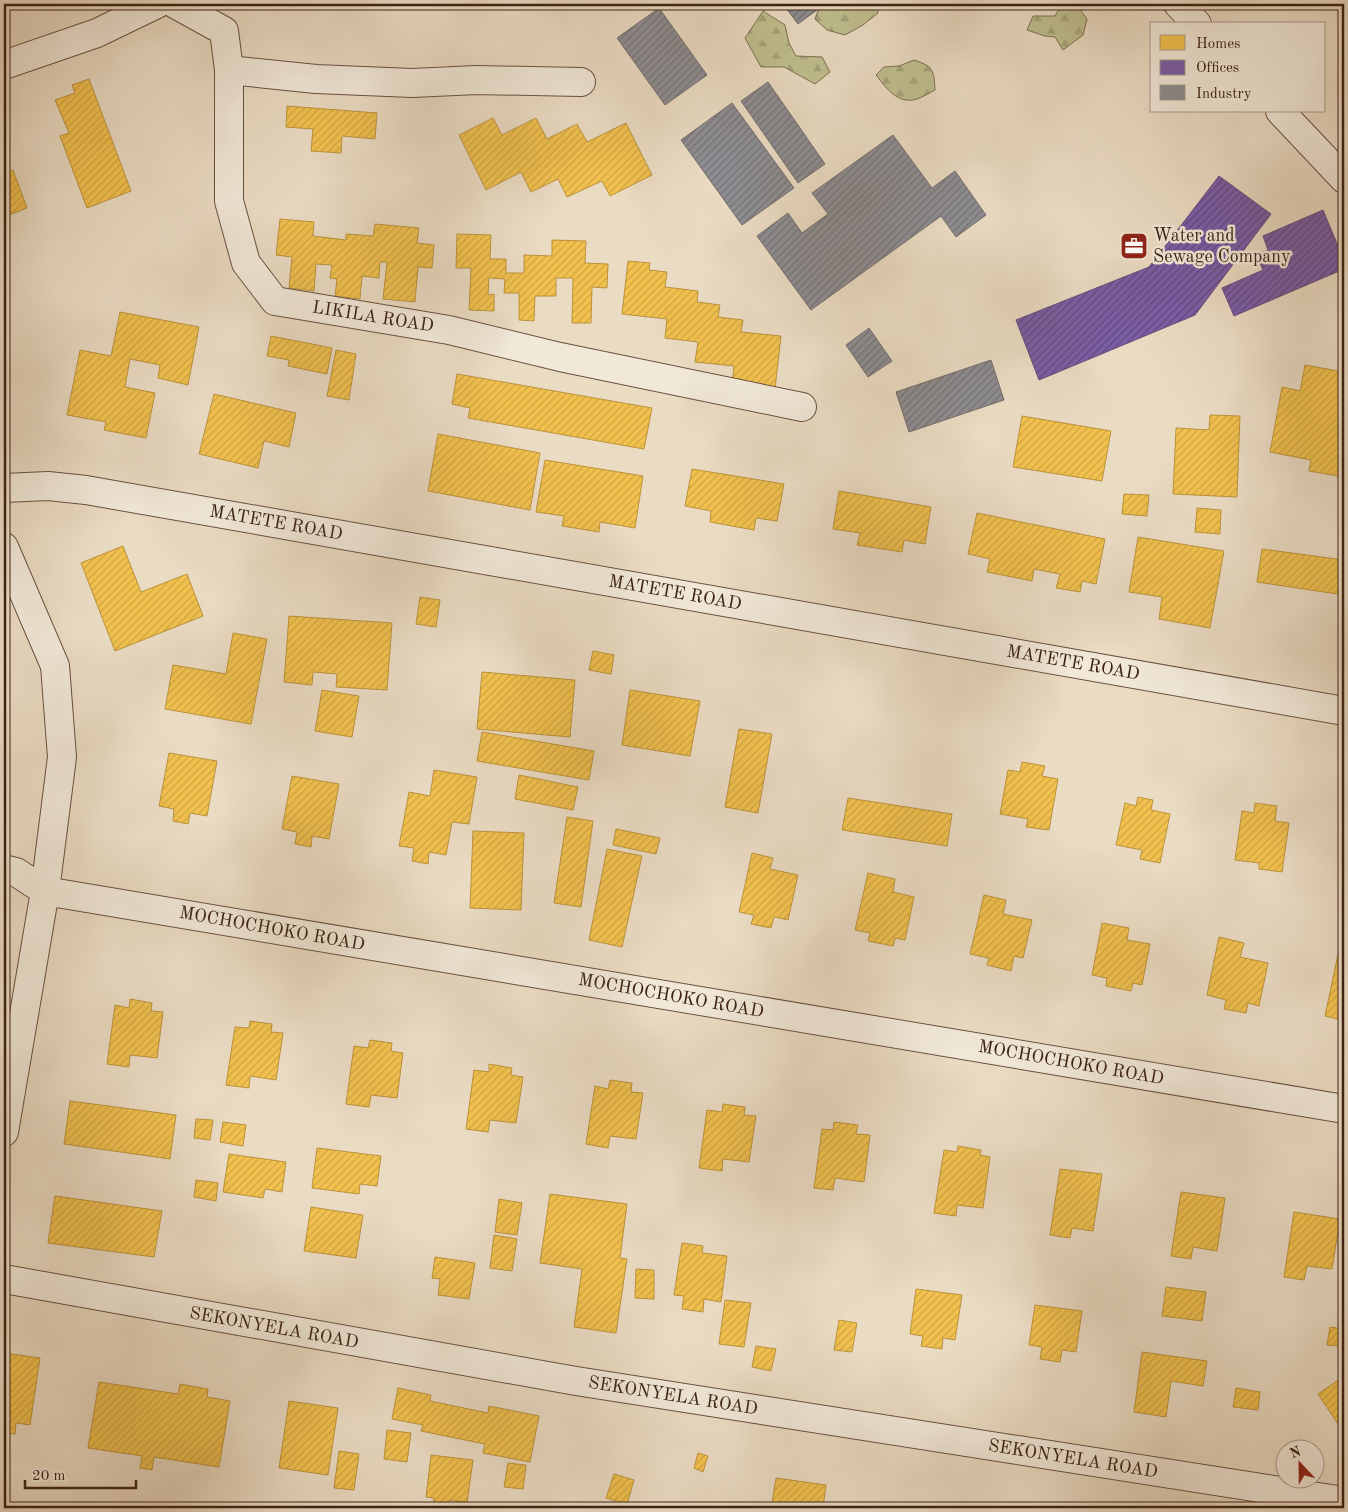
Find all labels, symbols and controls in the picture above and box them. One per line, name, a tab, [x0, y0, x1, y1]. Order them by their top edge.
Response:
legend	[1150, 22, 1326, 112]
text: Homes	[1196, 37, 1241, 52]
text: Offices	[1196, 61, 1239, 76]
text: Industry	[1196, 87, 1252, 102]
place label: Water and Sewage Company	[1153, 227, 1291, 266]
office icon: Water and Sewage Company	[1119, 231, 1149, 261]
street label: LIKILA ROAD	[311, 298, 435, 336]
street label: MATETE ROAD	[208, 502, 344, 544]
street label: MATETE ROAD	[607, 572, 743, 614]
street label: MATETE ROAD	[1005, 642, 1141, 684]
street label: MOCHOCHOKO ROAD	[178, 904, 366, 954]
street label: MOCHOCHOKO ROAD	[577, 971, 765, 1021]
street label: MOCHOCHOKO ROAD	[977, 1038, 1165, 1088]
street label: SEKONYELA ROAD	[188, 1304, 360, 1352]
street label: SEKONYELA ROAD	[587, 1374, 759, 1418]
street label: SEKONYELA ROAD	[987, 1437, 1159, 1481]
north arrow	[1276, 1440, 1326, 1490]
text: N	[1288, 1444, 1303, 1461]
scale bar	[25, 1457, 136, 1489]
text: 20 m	[32, 1469, 66, 1484]

